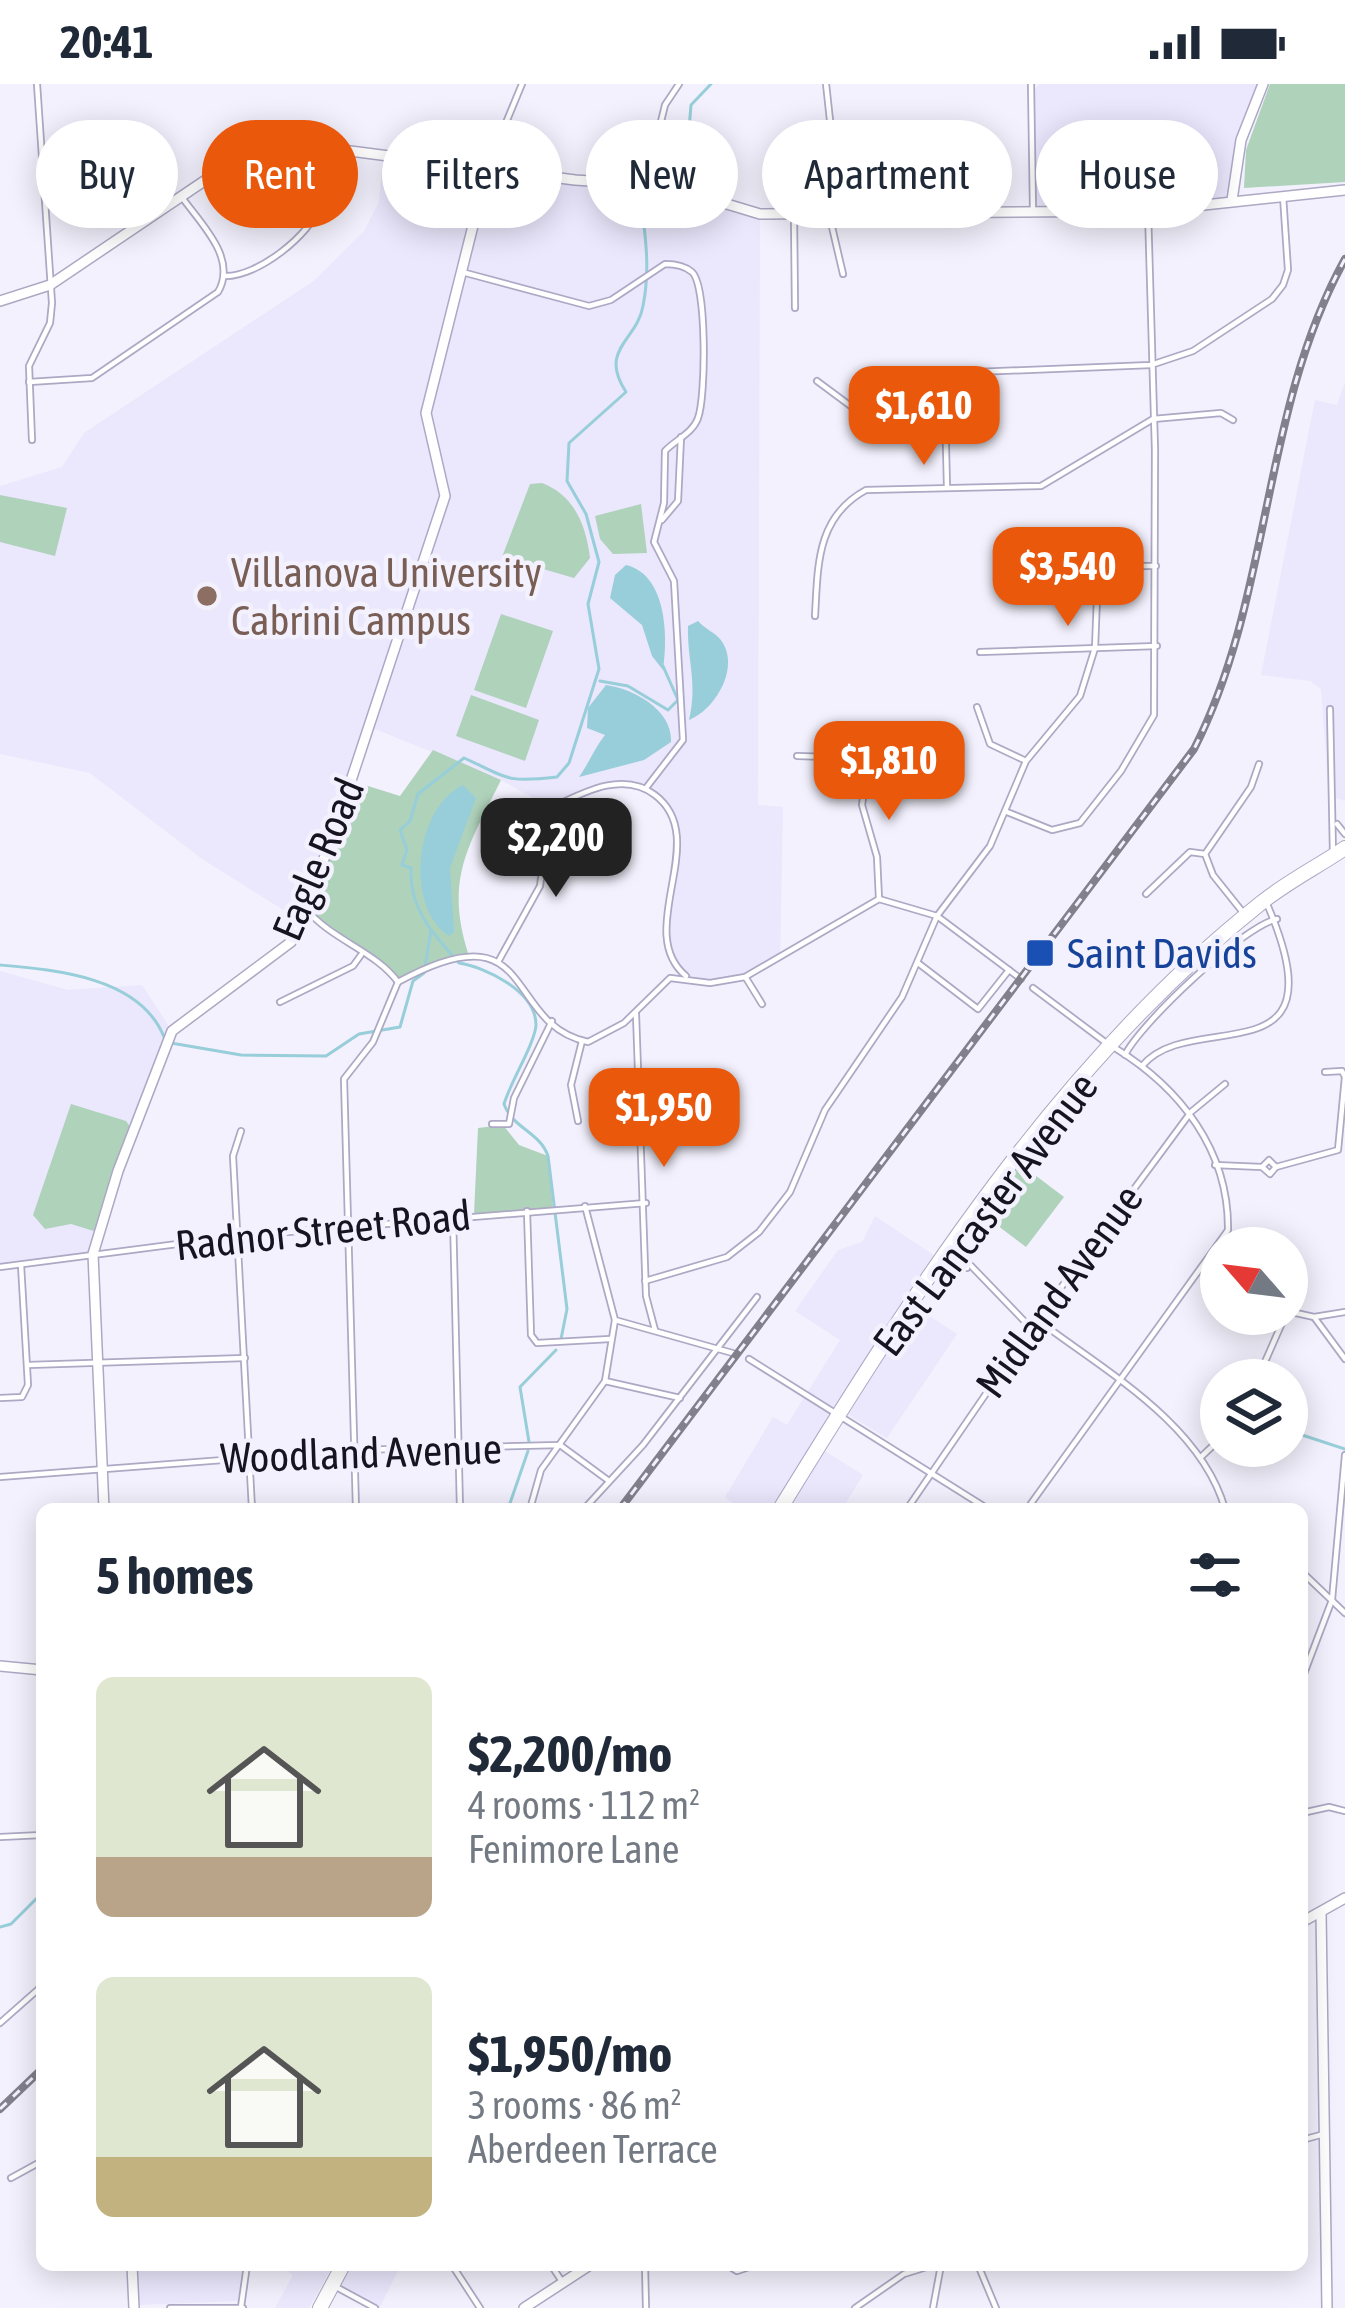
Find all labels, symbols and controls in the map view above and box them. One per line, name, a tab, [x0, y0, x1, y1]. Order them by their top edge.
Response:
text: 20:41	[60, 16, 154, 68]
chip: Buy	[36, 120, 178, 228]
chip: Rent	[202, 120, 358, 228]
chip: Filters	[382, 120, 562, 228]
chip: New	[586, 120, 738, 228]
chip: Apartment	[762, 120, 1012, 228]
chip: House	[1036, 120, 1218, 228]
pin: $1,610	[826, 366, 1022, 468]
text: $1,610	[876, 383, 972, 427]
pin: $3,540	[970, 527, 1166, 629]
text: $3,540	[1020, 544, 1116, 588]
place label: Villanova University Cabrini Campus	[231, 548, 542, 644]
marker: Villanova University Cabrini Campus	[194, 583, 220, 609]
pin: $1,810	[791, 721, 987, 823]
text: $1,810	[841, 738, 937, 782]
street label: Eagle Road	[262, 771, 374, 947]
pin: $2,200	[458, 798, 654, 900]
text: $2,200	[508, 815, 604, 859]
place label: Saint Davids	[1067, 929, 1257, 977]
marker: Saint Davids	[1024, 937, 1056, 969]
street label: East Lancaster Avenue	[863, 1063, 1107, 1365]
pin: $1,950	[566, 1068, 762, 1170]
text: $1,950	[616, 1085, 712, 1129]
street label: Midland Avenue	[966, 1175, 1152, 1407]
street label: Radnor Street Road	[173, 1191, 473, 1269]
north arrow	[1200, 1227, 1308, 1335]
map controls	[1200, 1227, 1308, 1467]
button: layers	[1200, 1359, 1308, 1467]
street label: Woodland Avenue	[219, 1424, 503, 1482]
icon: filters	[1182, 1542, 1248, 1608]
text: 5 homes	[96, 1546, 254, 1605]
text: $2,200/mo	[468, 1724, 672, 1783]
icon: home	[192, 1725, 336, 1869]
text: 4 rooms · 112 m²	[468, 1783, 700, 1827]
text: Fenimore Lane	[468, 1827, 679, 1871]
text: $1,950/mo	[468, 2024, 672, 2083]
icon: home	[192, 2025, 336, 2169]
text: 3 rooms · 86 m²	[468, 2083, 682, 2127]
text: Aberdeen Terrace	[468, 2127, 718, 2171]

